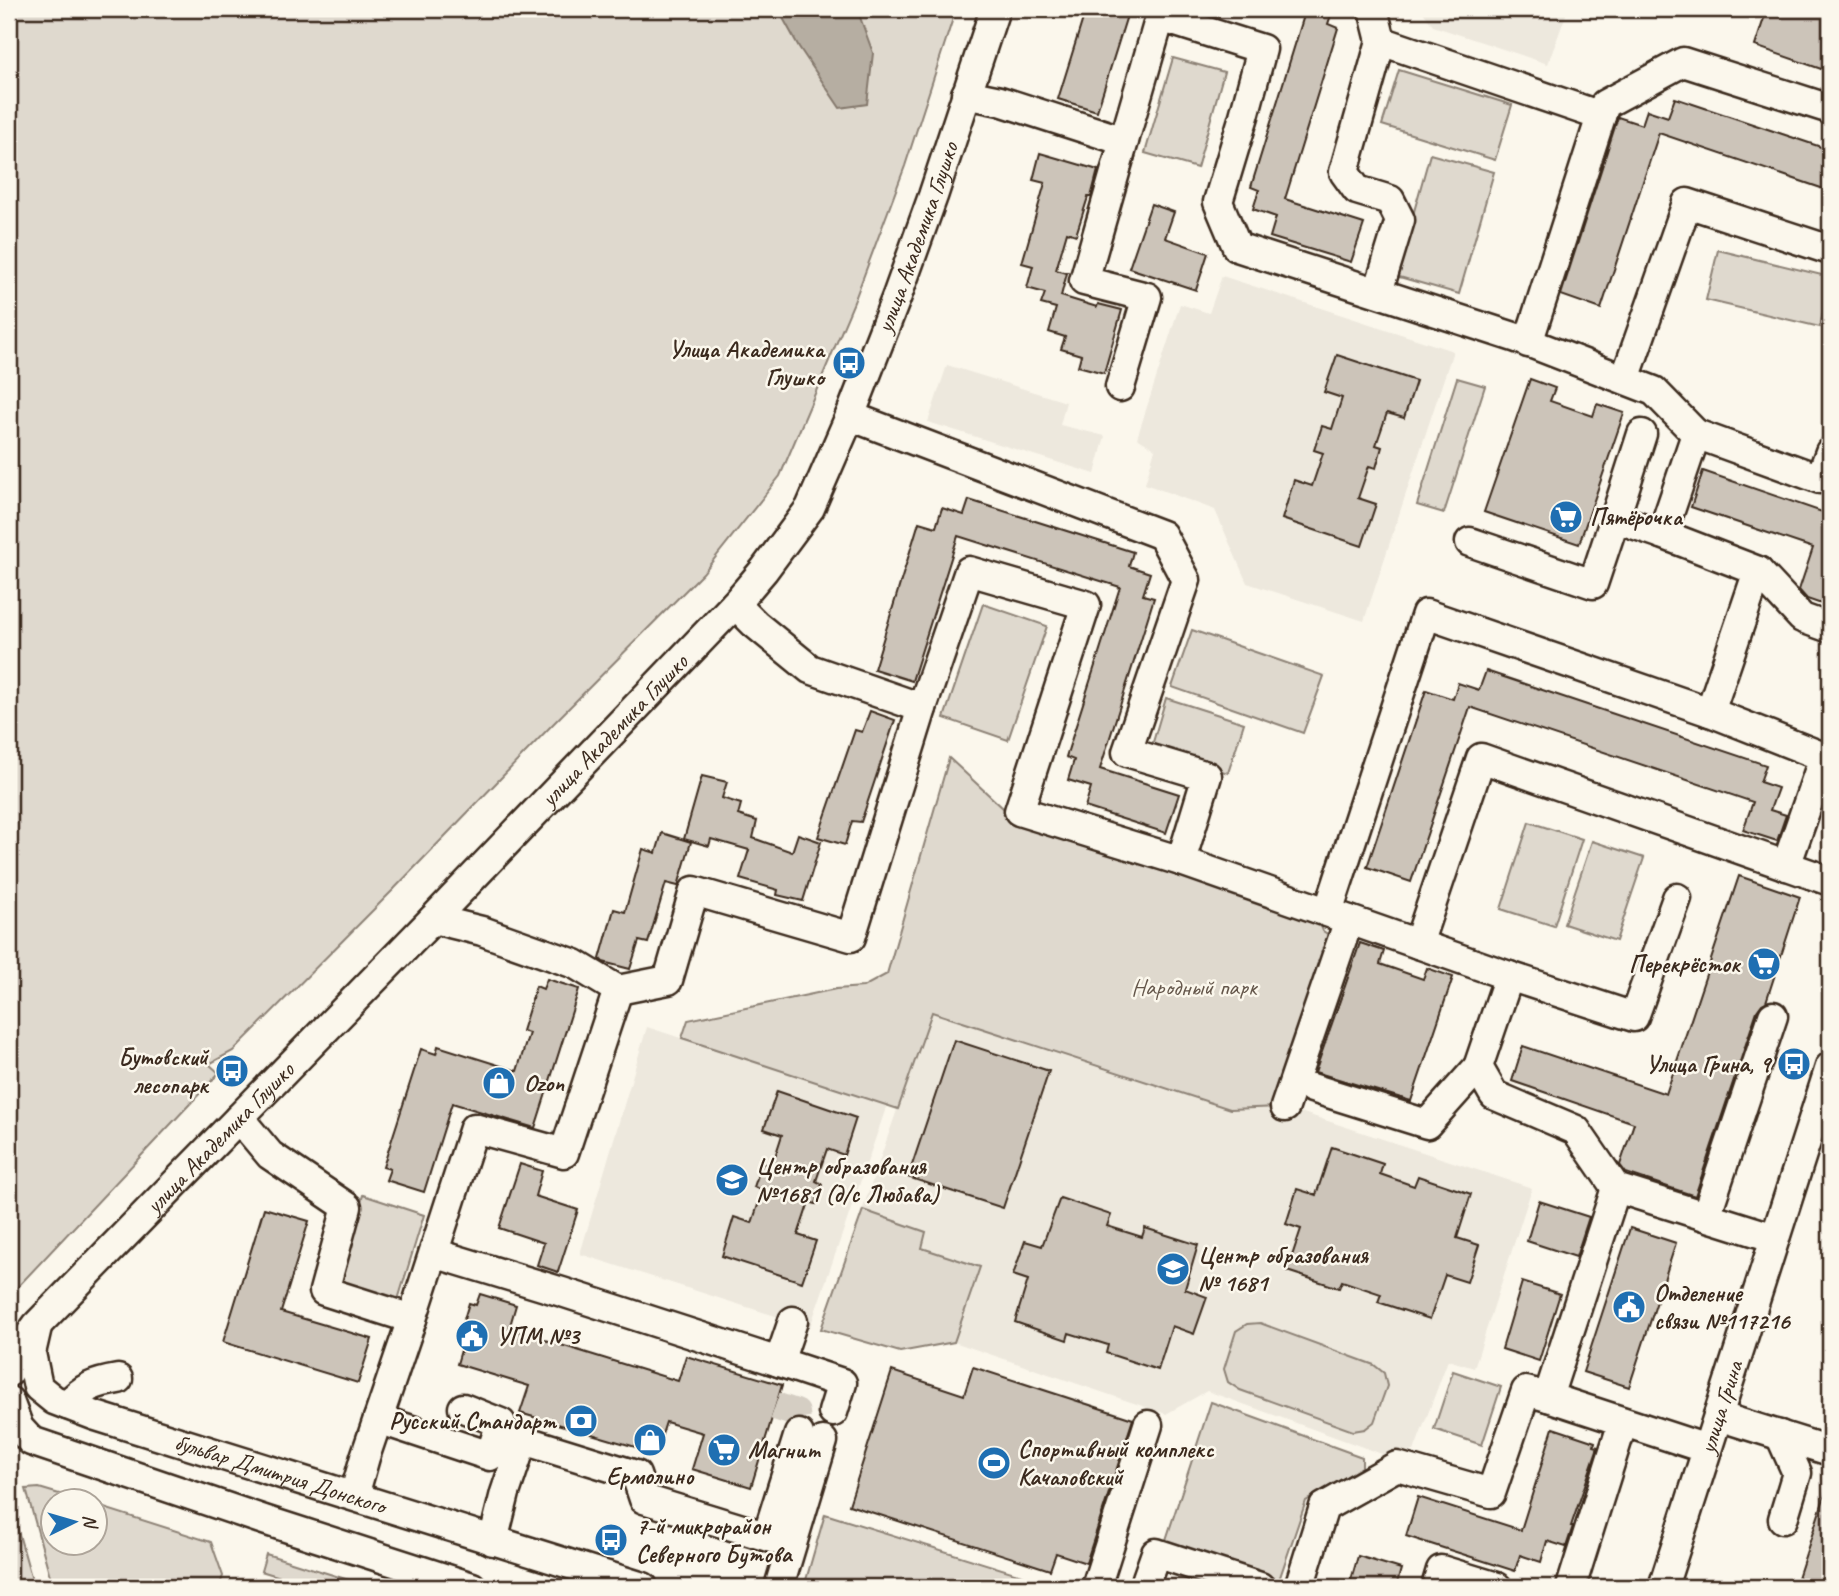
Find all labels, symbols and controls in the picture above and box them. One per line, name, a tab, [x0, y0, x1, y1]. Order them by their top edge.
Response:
street label: улица Академика Глушко	[868, 137, 965, 339]
place label: Улица Академика Глушко	[668, 334, 827, 392]
bus stop icon: Улица Академика Глушко	[830, 344, 868, 382]
supermarket icon: Пятёрочка	[1547, 498, 1585, 536]
place label: Пятёрочка	[1590, 502, 1683, 532]
street label: улица Академика Глушко	[533, 646, 695, 814]
supermarket icon: Перекрёсток	[1745, 945, 1783, 983]
place label: Перекрёсток	[1629, 949, 1742, 979]
park label: Народный парк	[1131, 972, 1259, 1002]
place label: Бутовский лесопарк	[118, 1042, 210, 1100]
bus stop icon: Улица Грина, 9	[1775, 1045, 1813, 1083]
place label: Улица Грина, 9	[1646, 1049, 1772, 1079]
bus stop icon: Бутовский лесопарк	[213, 1052, 251, 1090]
street label: улица Академика Глушко	[138, 1054, 301, 1221]
shop icon: Ozon	[480, 1064, 518, 1102]
place label: Ozon	[524, 1068, 565, 1098]
place label: Центр образования №1681 (д/с Любава)	[756, 1151, 941, 1209]
school or university icon: Центр образования №1681 (д/с Любава)	[713, 1161, 751, 1199]
place label: Центр образования № 1681	[1198, 1240, 1369, 1298]
school or university icon: Центр образования № 1681	[1154, 1250, 1192, 1288]
place label: Отделение связи №117216	[1654, 1278, 1791, 1336]
public building icon: Отделение связи №117216	[1610, 1288, 1648, 1326]
public building icon: УПМ №3	[453, 1317, 491, 1355]
place label: УПМ №3	[496, 1321, 581, 1351]
street label: улица Грина	[1691, 1356, 1750, 1459]
bank icon: Русский Стандарт	[562, 1402, 600, 1440]
place label: Русский Стандарт	[389, 1406, 557, 1436]
shop icon: Ермолино	[631, 1421, 669, 1459]
street label: бульвар Дмитрия Донского	[171, 1427, 392, 1521]
supermarket icon: Магнит	[705, 1431, 743, 1469]
place label: Спортивный комплекс Качаловский	[1018, 1434, 1215, 1492]
place label: Магнит	[748, 1435, 821, 1465]
sports icon: Спортивный комплекс Качаловский	[975, 1444, 1013, 1482]
place label: Ермолино	[606, 1461, 695, 1491]
north arrow	[38, 1488, 108, 1558]
place label: 7-й микрорайон Северного Бутова	[636, 1511, 794, 1569]
text: N	[77, 1514, 103, 1531]
bus stop icon: 7-й микрорайон Северного Бутова	[592, 1521, 630, 1559]

